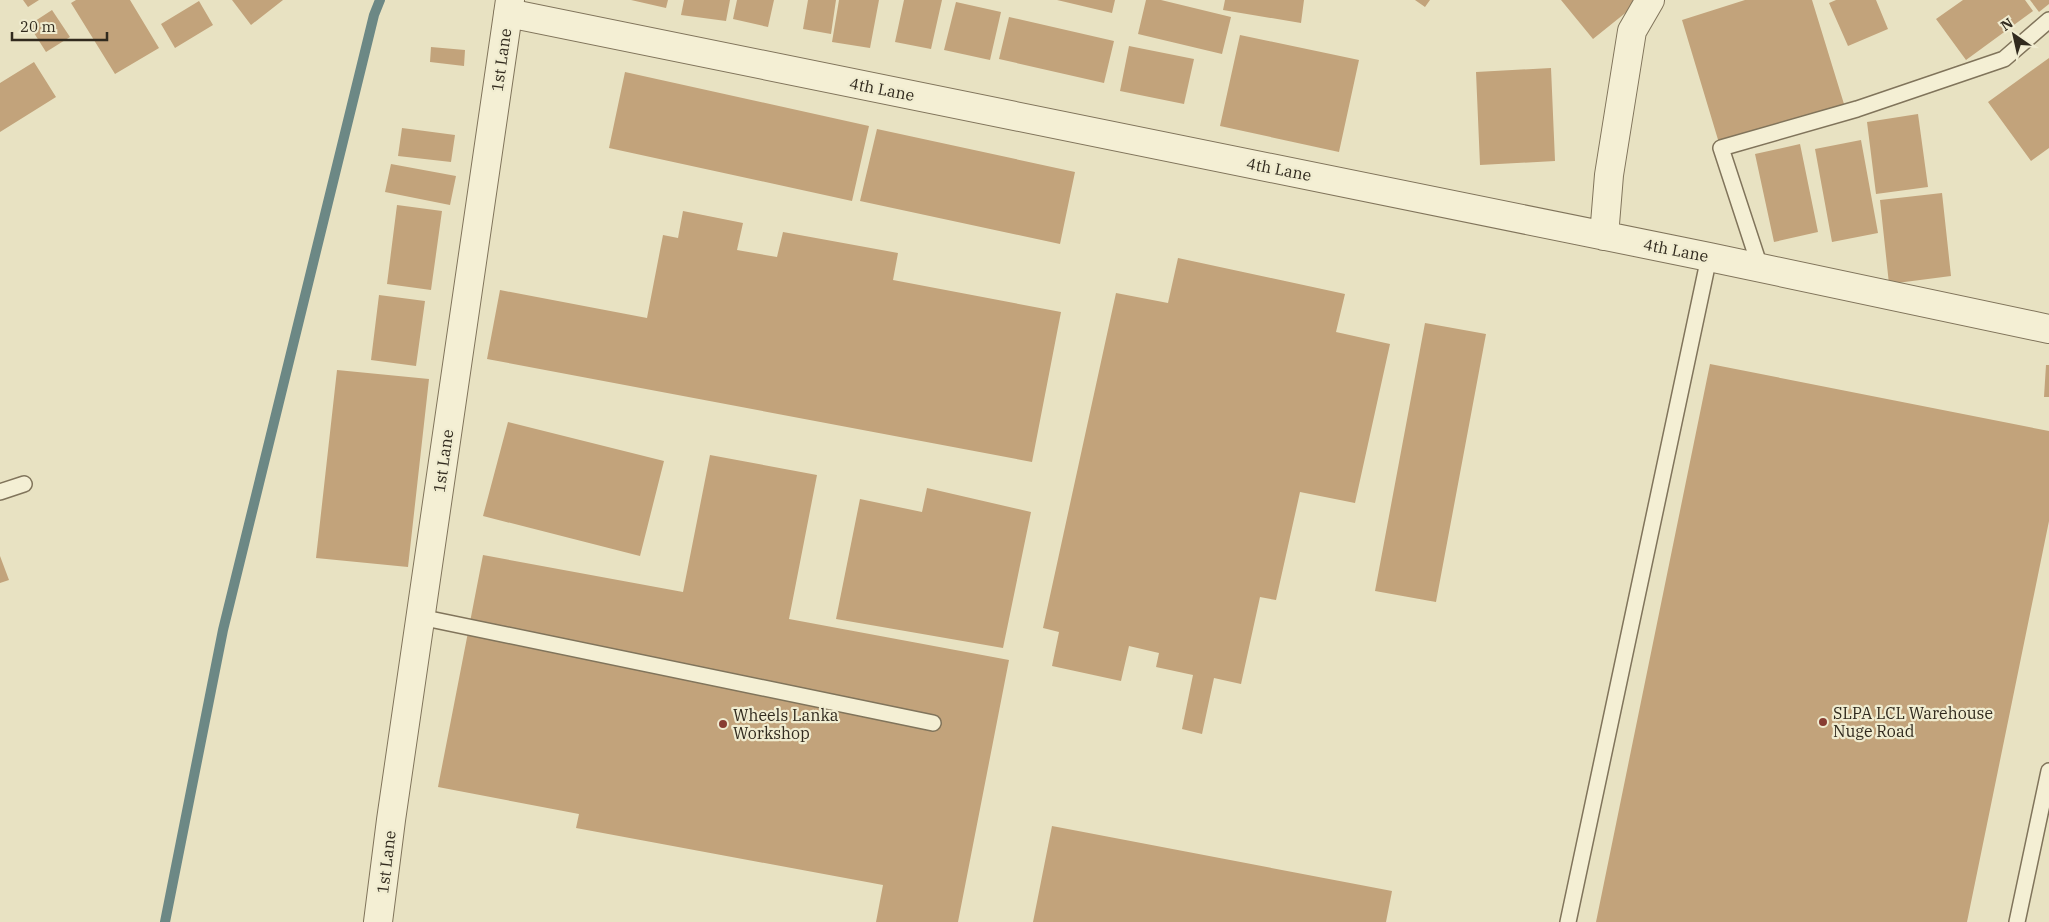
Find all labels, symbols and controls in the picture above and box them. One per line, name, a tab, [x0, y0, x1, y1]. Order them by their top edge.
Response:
scale bar	[12, 10, 108, 42]
north arrow	[1989, 10, 2039, 60]
text: N	[1997, 14, 2016, 35]
text: 20 m	[20, 17, 56, 36]
street label: 1st Lane	[487, 27, 515, 93]
street label: 4th Lane	[848, 73, 916, 105]
street label: 4th Lane	[1245, 153, 1313, 185]
street label: 4th Lane	[1642, 234, 1710, 266]
street label: 1st Lane	[429, 428, 457, 494]
place label: SLPA LCL Warehouse Nuge Road	[1833, 703, 1993, 741]
place label: Wheels Lanka Workshop	[733, 705, 839, 743]
marker: SLPA LCL Warehouse Nuge Road	[1817, 716, 1829, 728]
marker: Wheels Lanka Workshop	[717, 718, 729, 730]
street label: 1st Lane	[372, 829, 400, 895]

